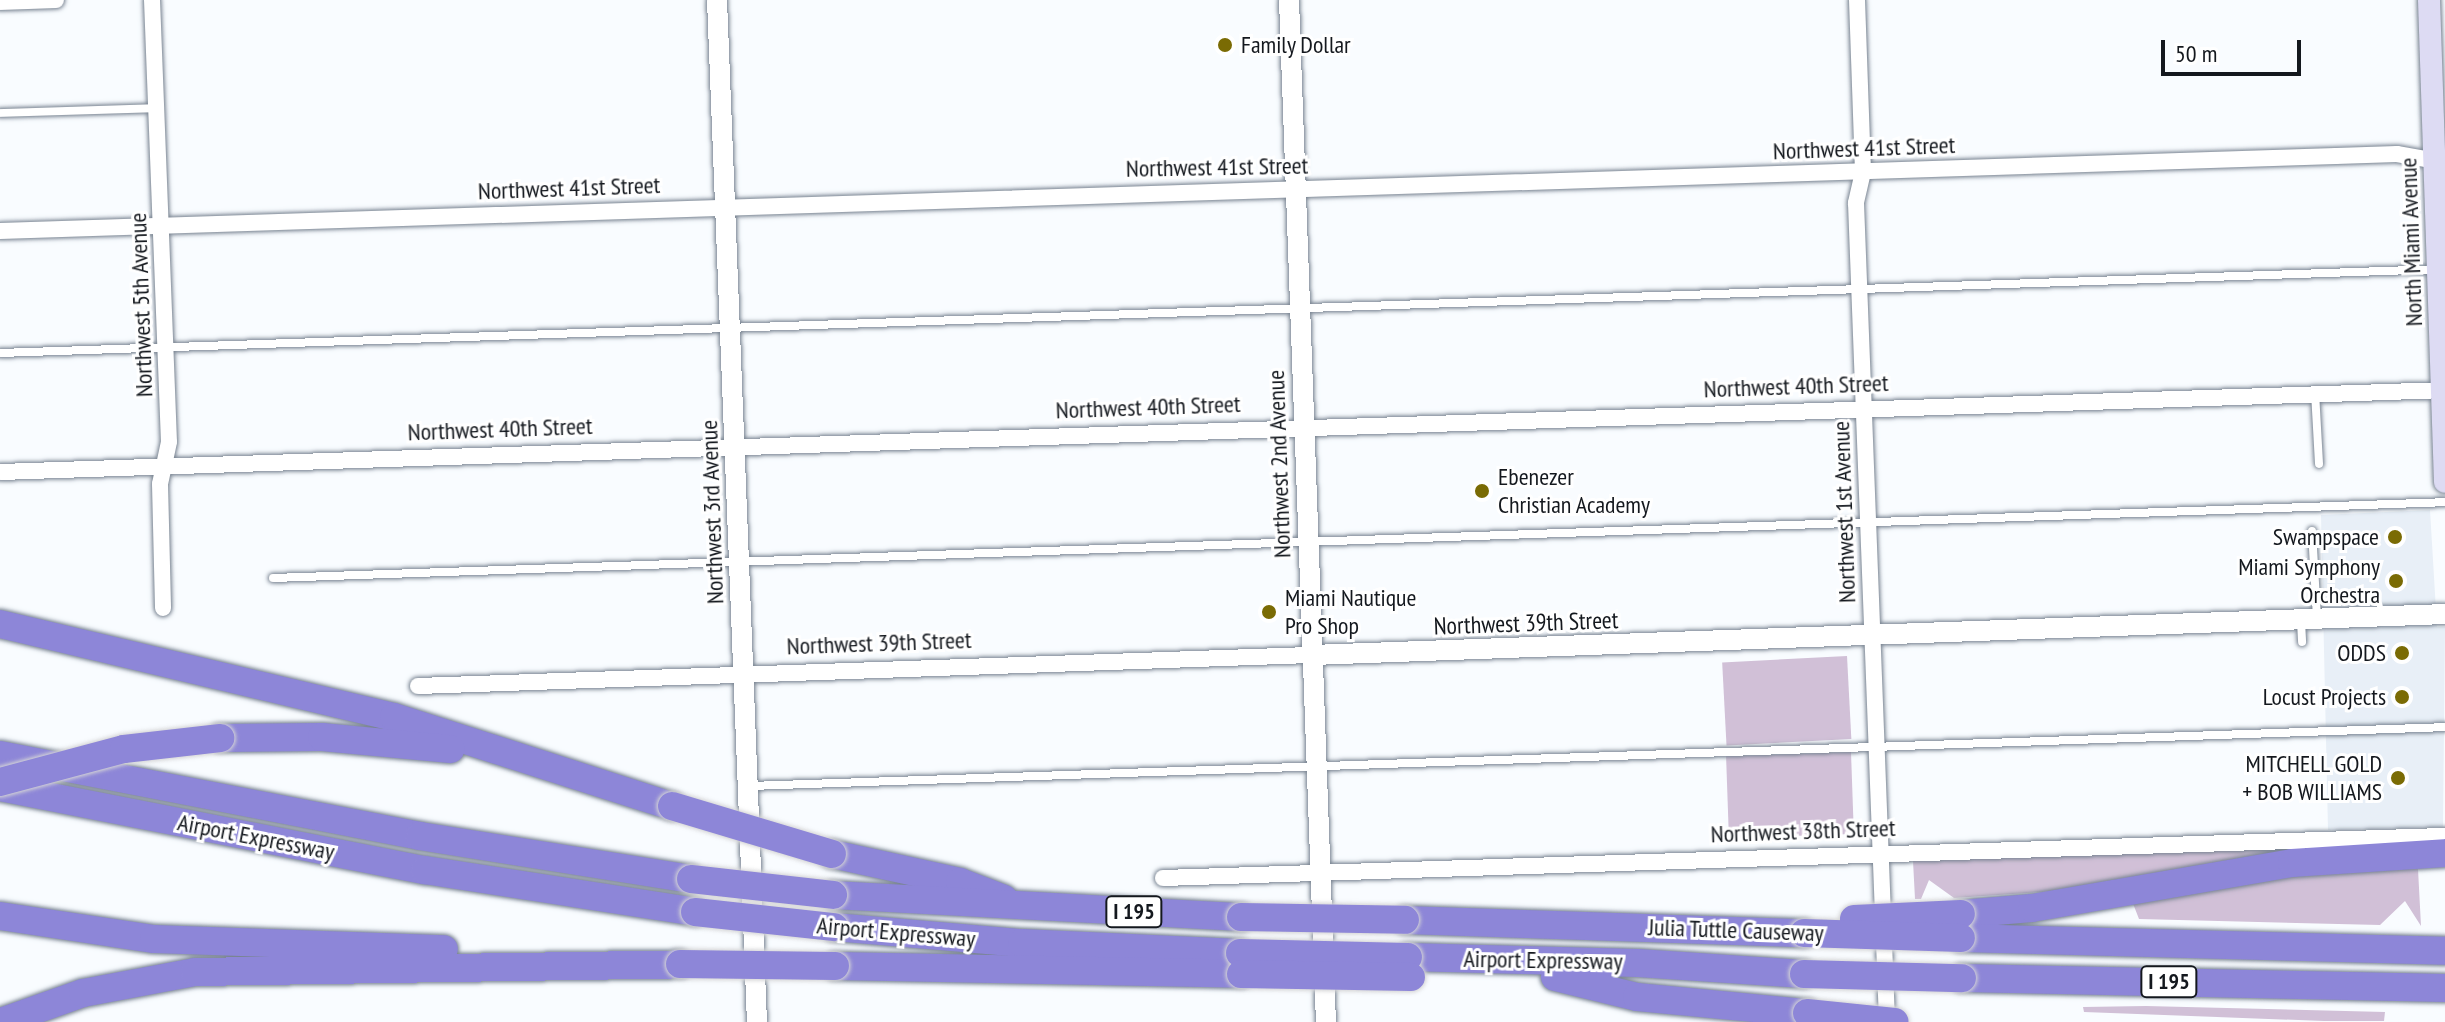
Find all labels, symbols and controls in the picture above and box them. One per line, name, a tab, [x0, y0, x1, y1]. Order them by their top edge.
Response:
scale bar	[2165, 24, 2305, 74]
place label: Family Dollar	[1241, 31, 1351, 59]
marker: Family Dollar	[1216, 36, 1234, 54]
text: 50 m	[2175, 38, 2217, 69]
street label: Northwest 41st Street	[1772, 130, 1956, 166]
street label: Northwest 41st Street	[1126, 151, 1308, 183]
street label: North Miami Avenue	[2394, 157, 2428, 327]
street label: Northwest 41st Street	[477, 170, 661, 206]
street label: Northwest 5th Avenue	[123, 212, 159, 398]
street label: Northwest 40th Street	[1703, 368, 1889, 404]
street label: Northwest 2nd Avenue	[1261, 369, 1297, 559]
street label: Northwest 40th Street	[1055, 389, 1241, 425]
street label: Northwest 40th Street	[407, 411, 593, 447]
street label: Northwest 3rd Avenue	[694, 419, 730, 605]
street label: Northwest 1st Avenue	[1826, 420, 1862, 604]
place label: Ebenezer Christian Academy	[1498, 463, 1651, 519]
marker: Ebenezer Christian Academy	[1473, 482, 1491, 500]
place label: Swampspace	[2273, 523, 2379, 551]
marker: Swampspace	[2386, 528, 2404, 546]
place label: Miami Symphony Orchestra	[2238, 553, 2380, 609]
marker: Miami Symphony Orchestra	[2387, 572, 2405, 590]
place label: Miami Nautique Pro Shop	[1285, 584, 1416, 640]
marker: Miami Nautique Pro Shop	[1260, 603, 1278, 621]
street label: Northwest 39th Street	[1433, 605, 1619, 641]
street label: Northwest 39th Street	[786, 625, 972, 661]
place label: ODDS	[2337, 639, 2386, 667]
marker: ODDS	[2393, 644, 2411, 662]
place label: Locust Projects	[2263, 683, 2386, 711]
marker: Locust Projects	[2393, 688, 2411, 706]
place label: MITCHELL GOLD + BOB WILLIAMS	[2242, 750, 2382, 806]
marker: MITCHELL GOLD + BOB WILLIAMS	[2389, 769, 2407, 787]
street label: Airport Expressway	[175, 808, 337, 866]
street label: Northwest 38th Street	[1710, 813, 1896, 849]
road number: I 195	[1104, 894, 1164, 930]
street label: Airport Expressway	[816, 911, 976, 953]
street label: Julia Tuttle Causeway	[1648, 913, 1824, 947]
street label: Airport Expressway	[1463, 944, 1623, 976]
road number: I 195	[2139, 964, 2199, 1000]

